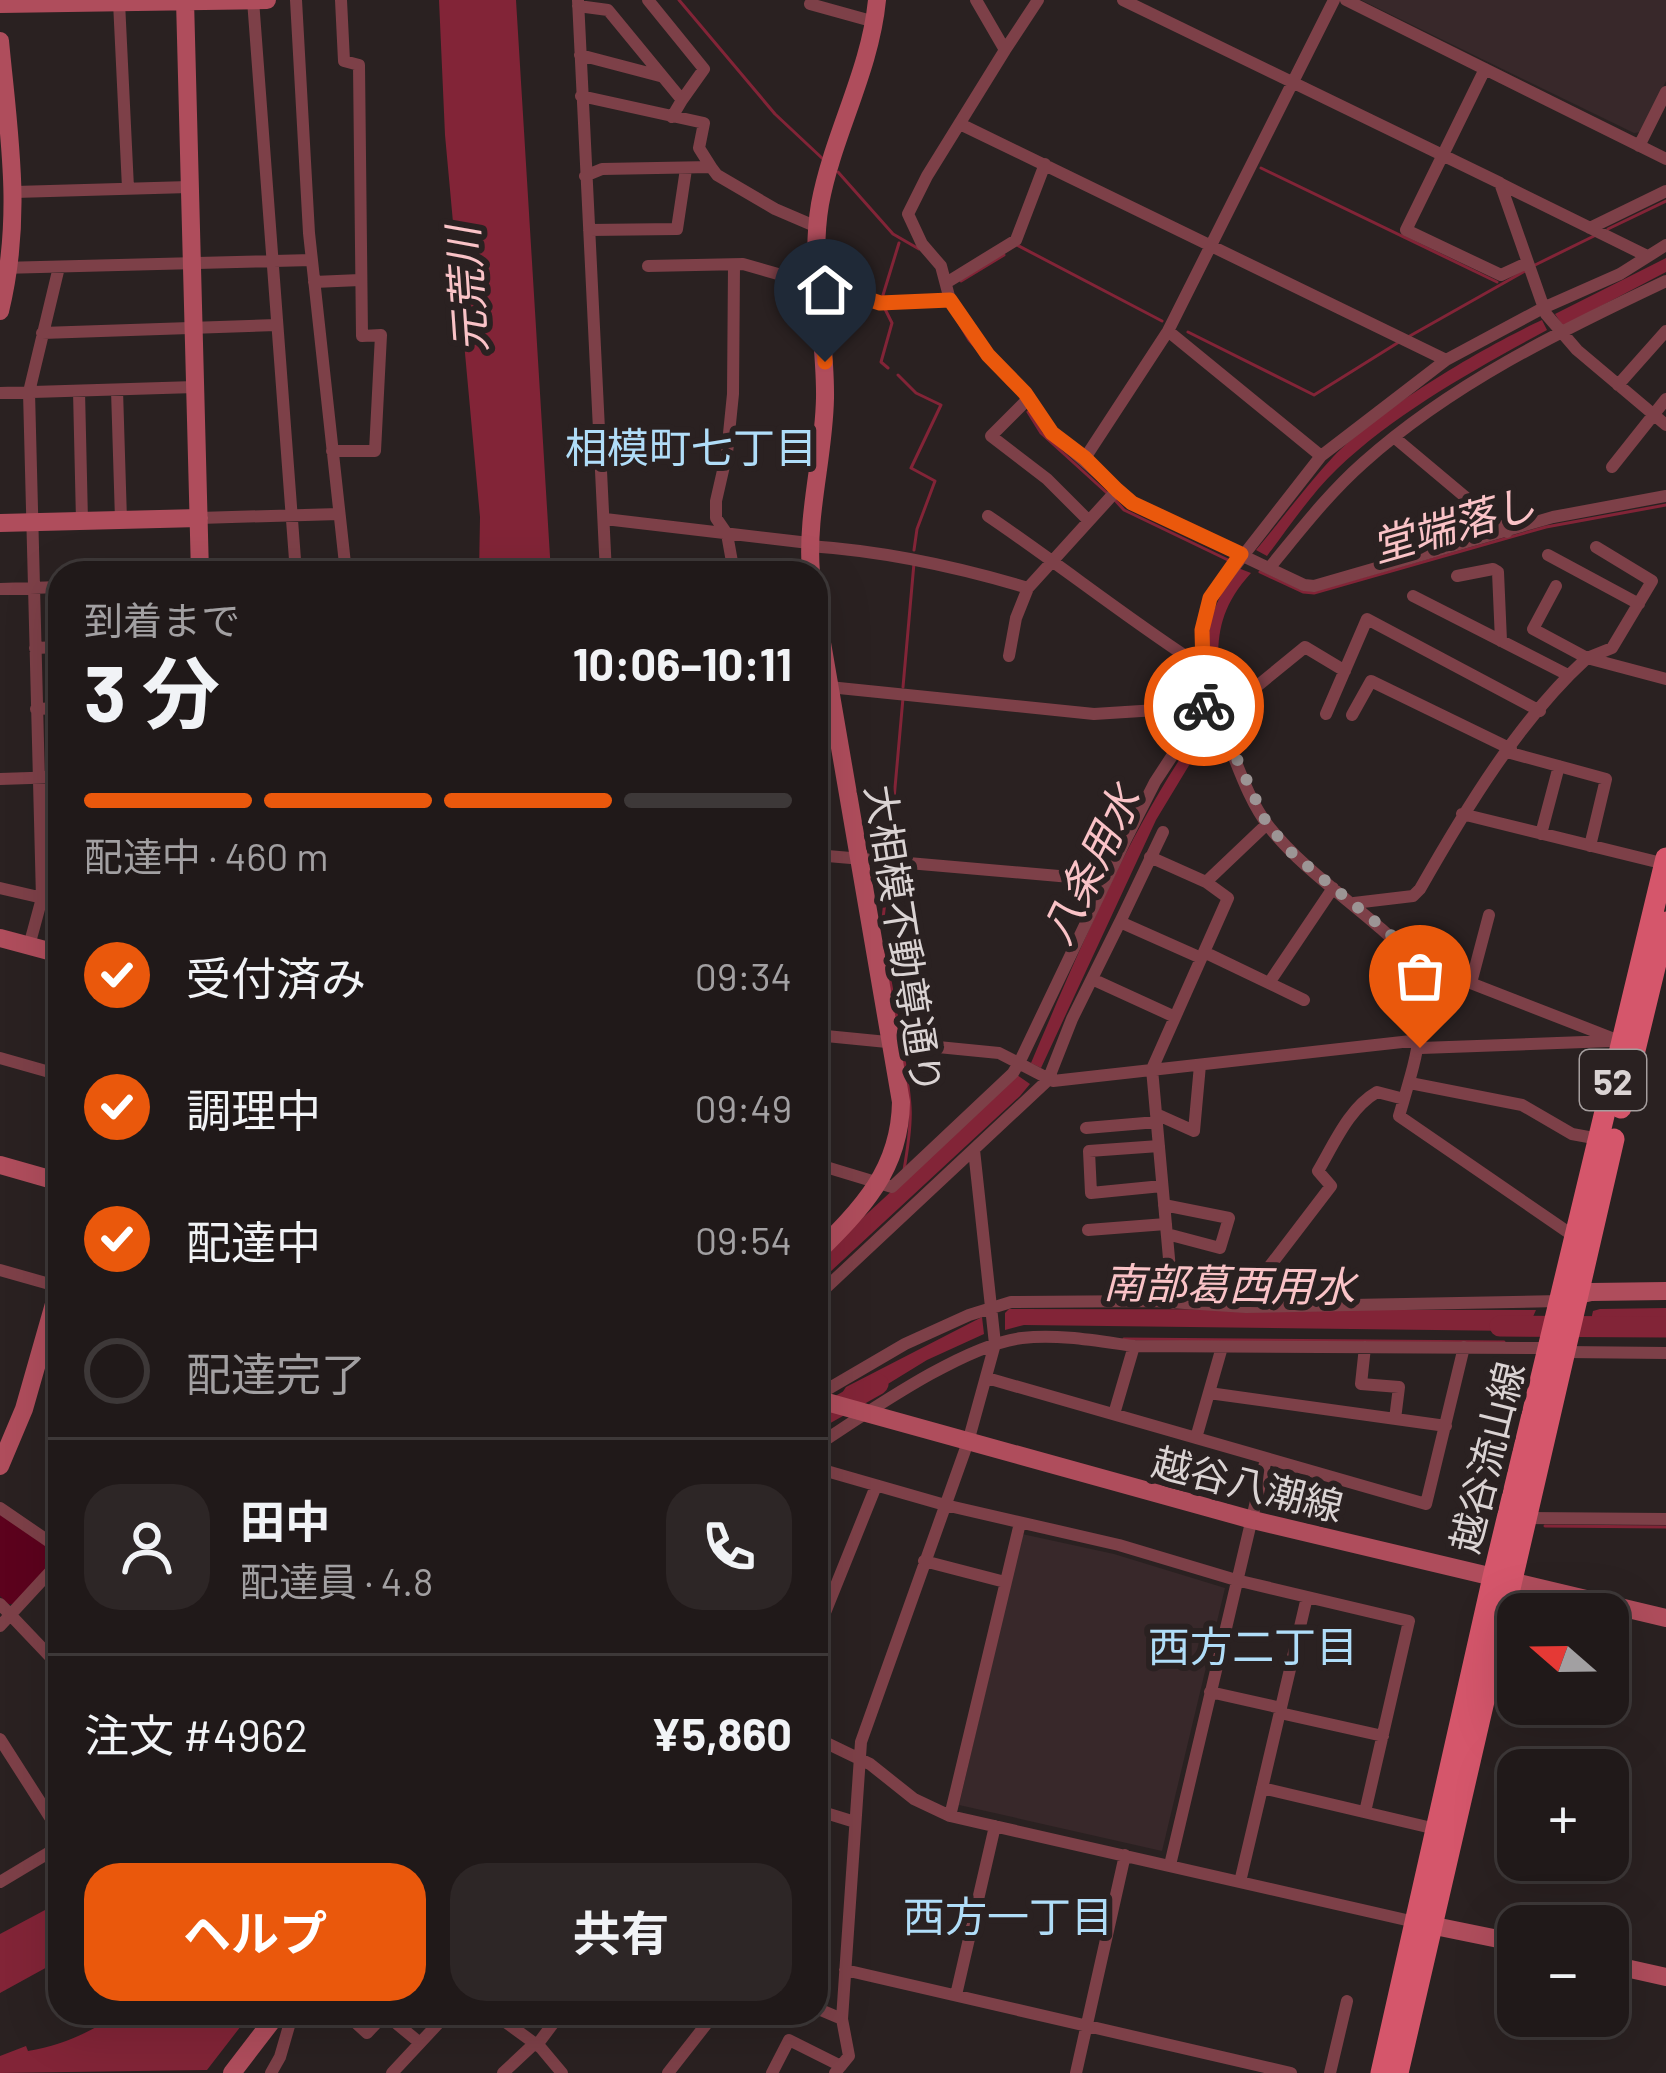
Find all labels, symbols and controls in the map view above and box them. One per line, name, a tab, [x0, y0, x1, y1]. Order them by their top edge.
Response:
water label: 元荒川	[435, 221, 494, 355]
pin	[774, 239, 876, 362]
icon: home	[792, 257, 858, 323]
district label: 相模町七丁目	[565, 421, 817, 471]
water label: 堂端落し	[1365, 476, 1541, 570]
text: 到着まで	[84, 596, 240, 643]
text: 10:06–10:11	[573, 636, 792, 690]
text: 3 分	[84, 644, 220, 738]
courier	[1144, 646, 1264, 766]
icon: bike	[1171, 673, 1237, 739]
water label: 八条用水	[1030, 774, 1150, 950]
street label: 大相模不動尊通り	[857, 781, 953, 1097]
text: 配達中 · 460 m	[84, 832, 328, 879]
pin	[1369, 925, 1471, 1048]
icon: check	[84, 942, 150, 1008]
icon: bag	[1387, 943, 1453, 1009]
text: 受付済み	[186, 950, 366, 1004]
text: 09:34	[695, 952, 792, 999]
road number: 52	[1580, 1050, 1646, 1110]
icon: check	[84, 1074, 150, 1140]
text: 調理中	[186, 1082, 321, 1136]
text: 09:49	[695, 1084, 792, 1131]
icon: check	[84, 1206, 150, 1272]
text: 配達中	[186, 1214, 321, 1268]
text: 09:54	[695, 1216, 792, 1263]
water label: 南部葛西用水	[1103, 1256, 1359, 1310]
text: 配達完了	[186, 1346, 366, 1400]
street label: 越谷流山線	[1440, 1357, 1532, 1557]
street label: 越谷八潮線	[1148, 1437, 1348, 1529]
button: person	[84, 1484, 210, 1610]
button: phone	[666, 1484, 792, 1610]
text: 田中	[240, 1493, 330, 1547]
text: 配達員 · 4.8	[240, 1557, 433, 1604]
north arrow	[1497, 1593, 1629, 1725]
map controls	[1497, 1593, 1629, 2037]
district label: 西方二丁目	[1148, 1620, 1358, 1670]
text: ¥5,860	[651, 1706, 792, 1760]
text: 注文 #4962	[84, 1707, 308, 1761]
button: +	[1497, 1749, 1629, 1881]
button: ヘルプ	[84, 1863, 426, 2001]
button: 共有	[450, 1863, 792, 2001]
district label: 西方一丁目	[903, 1890, 1113, 1940]
button: −	[1497, 1905, 1629, 2037]

